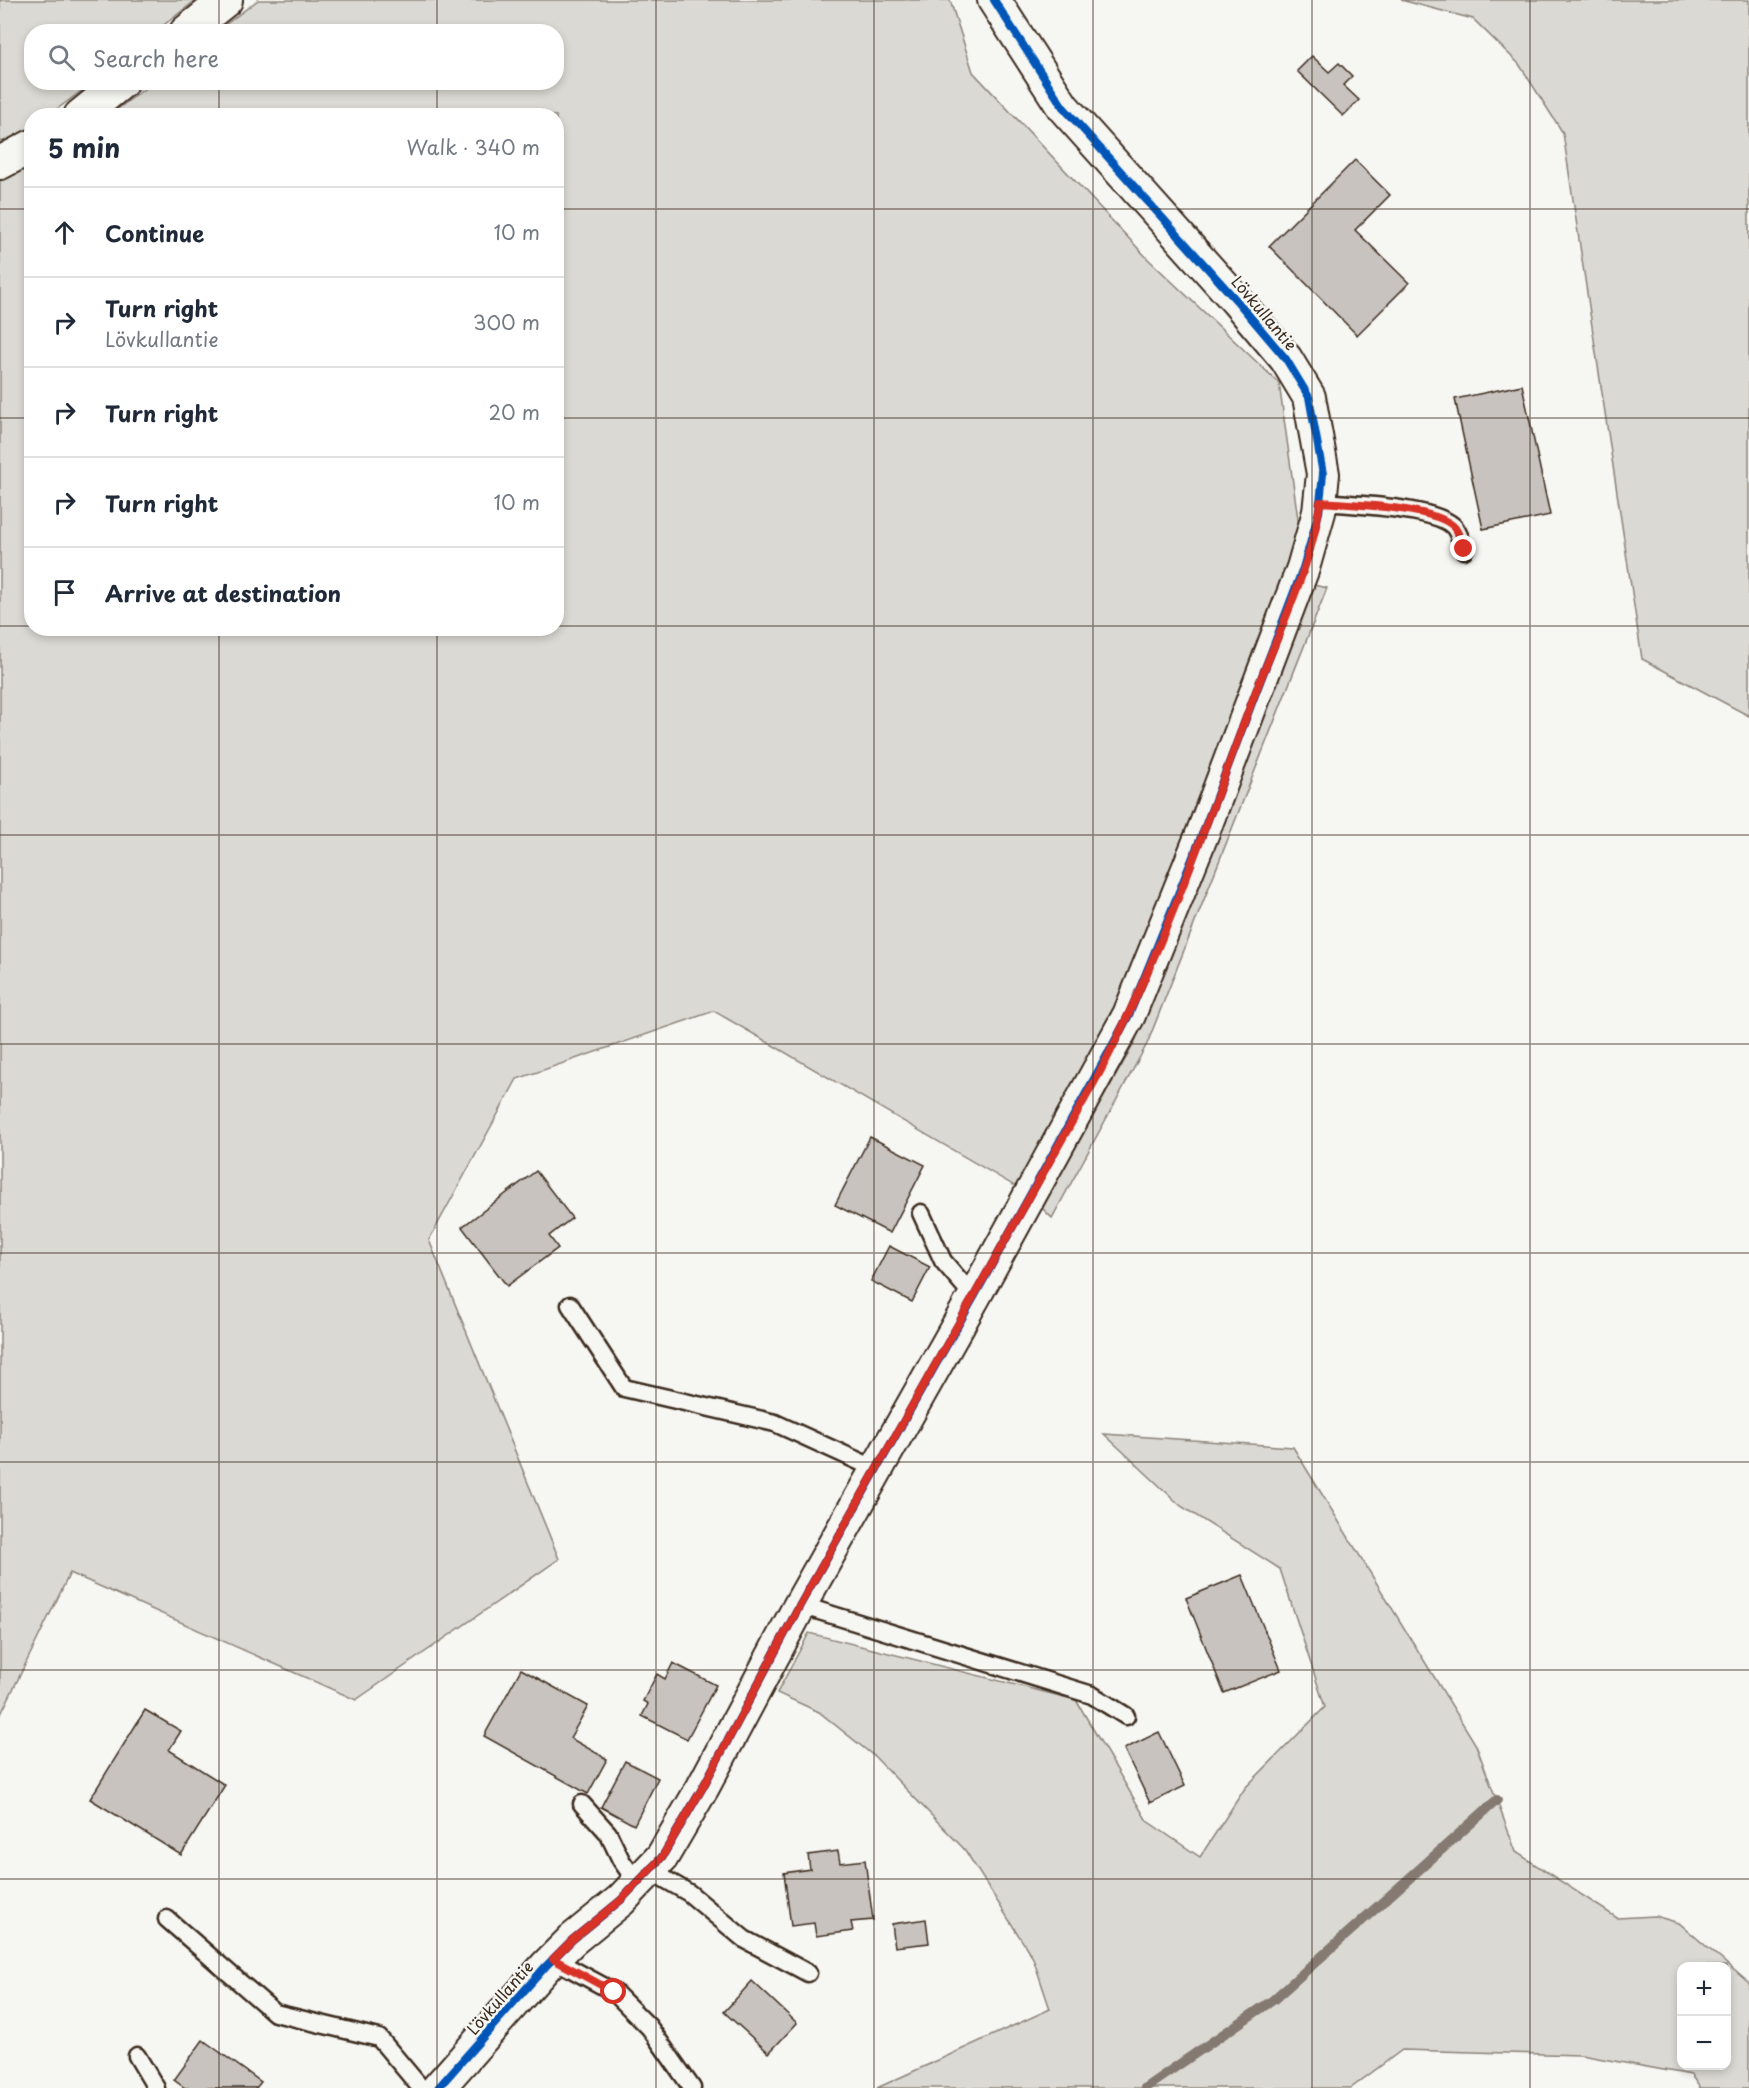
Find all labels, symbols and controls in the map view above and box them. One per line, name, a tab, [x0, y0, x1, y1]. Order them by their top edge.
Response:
search box	[24, 24, 564, 90]
icon: search	[45, 41, 78, 74]
text: Search here	[93, 41, 219, 74]
text: 5 min	[48, 128, 120, 167]
text: Walk · 340 m	[407, 132, 540, 162]
icon: ahead	[48, 216, 81, 249]
text: Continue	[105, 216, 204, 249]
text: 10 m	[493, 217, 540, 247]
street label: Lövkullantie	[1226, 270, 1303, 355]
text: Turn right	[105, 291, 218, 324]
icon: right	[48, 306, 81, 339]
text: 300 m	[473, 307, 540, 337]
text: Lövkullantie	[105, 324, 218, 354]
icon: right	[48, 396, 81, 429]
text: Turn right	[105, 396, 218, 429]
text: 20 m	[488, 397, 540, 427]
icon: right	[48, 486, 81, 519]
text: Turn right	[105, 486, 218, 519]
text: 10 m	[493, 487, 540, 517]
route end	[1450, 535, 1476, 561]
icon: arrive	[48, 576, 81, 609]
text: Arrive at destination	[105, 576, 341, 609]
street label: Lövkullantie	[460, 1955, 538, 2039]
map controls	[1677, 1962, 1731, 2070]
button: +	[1677, 1962, 1731, 2016]
route start	[600, 1978, 626, 2004]
button: −	[1677, 2016, 1731, 2070]

